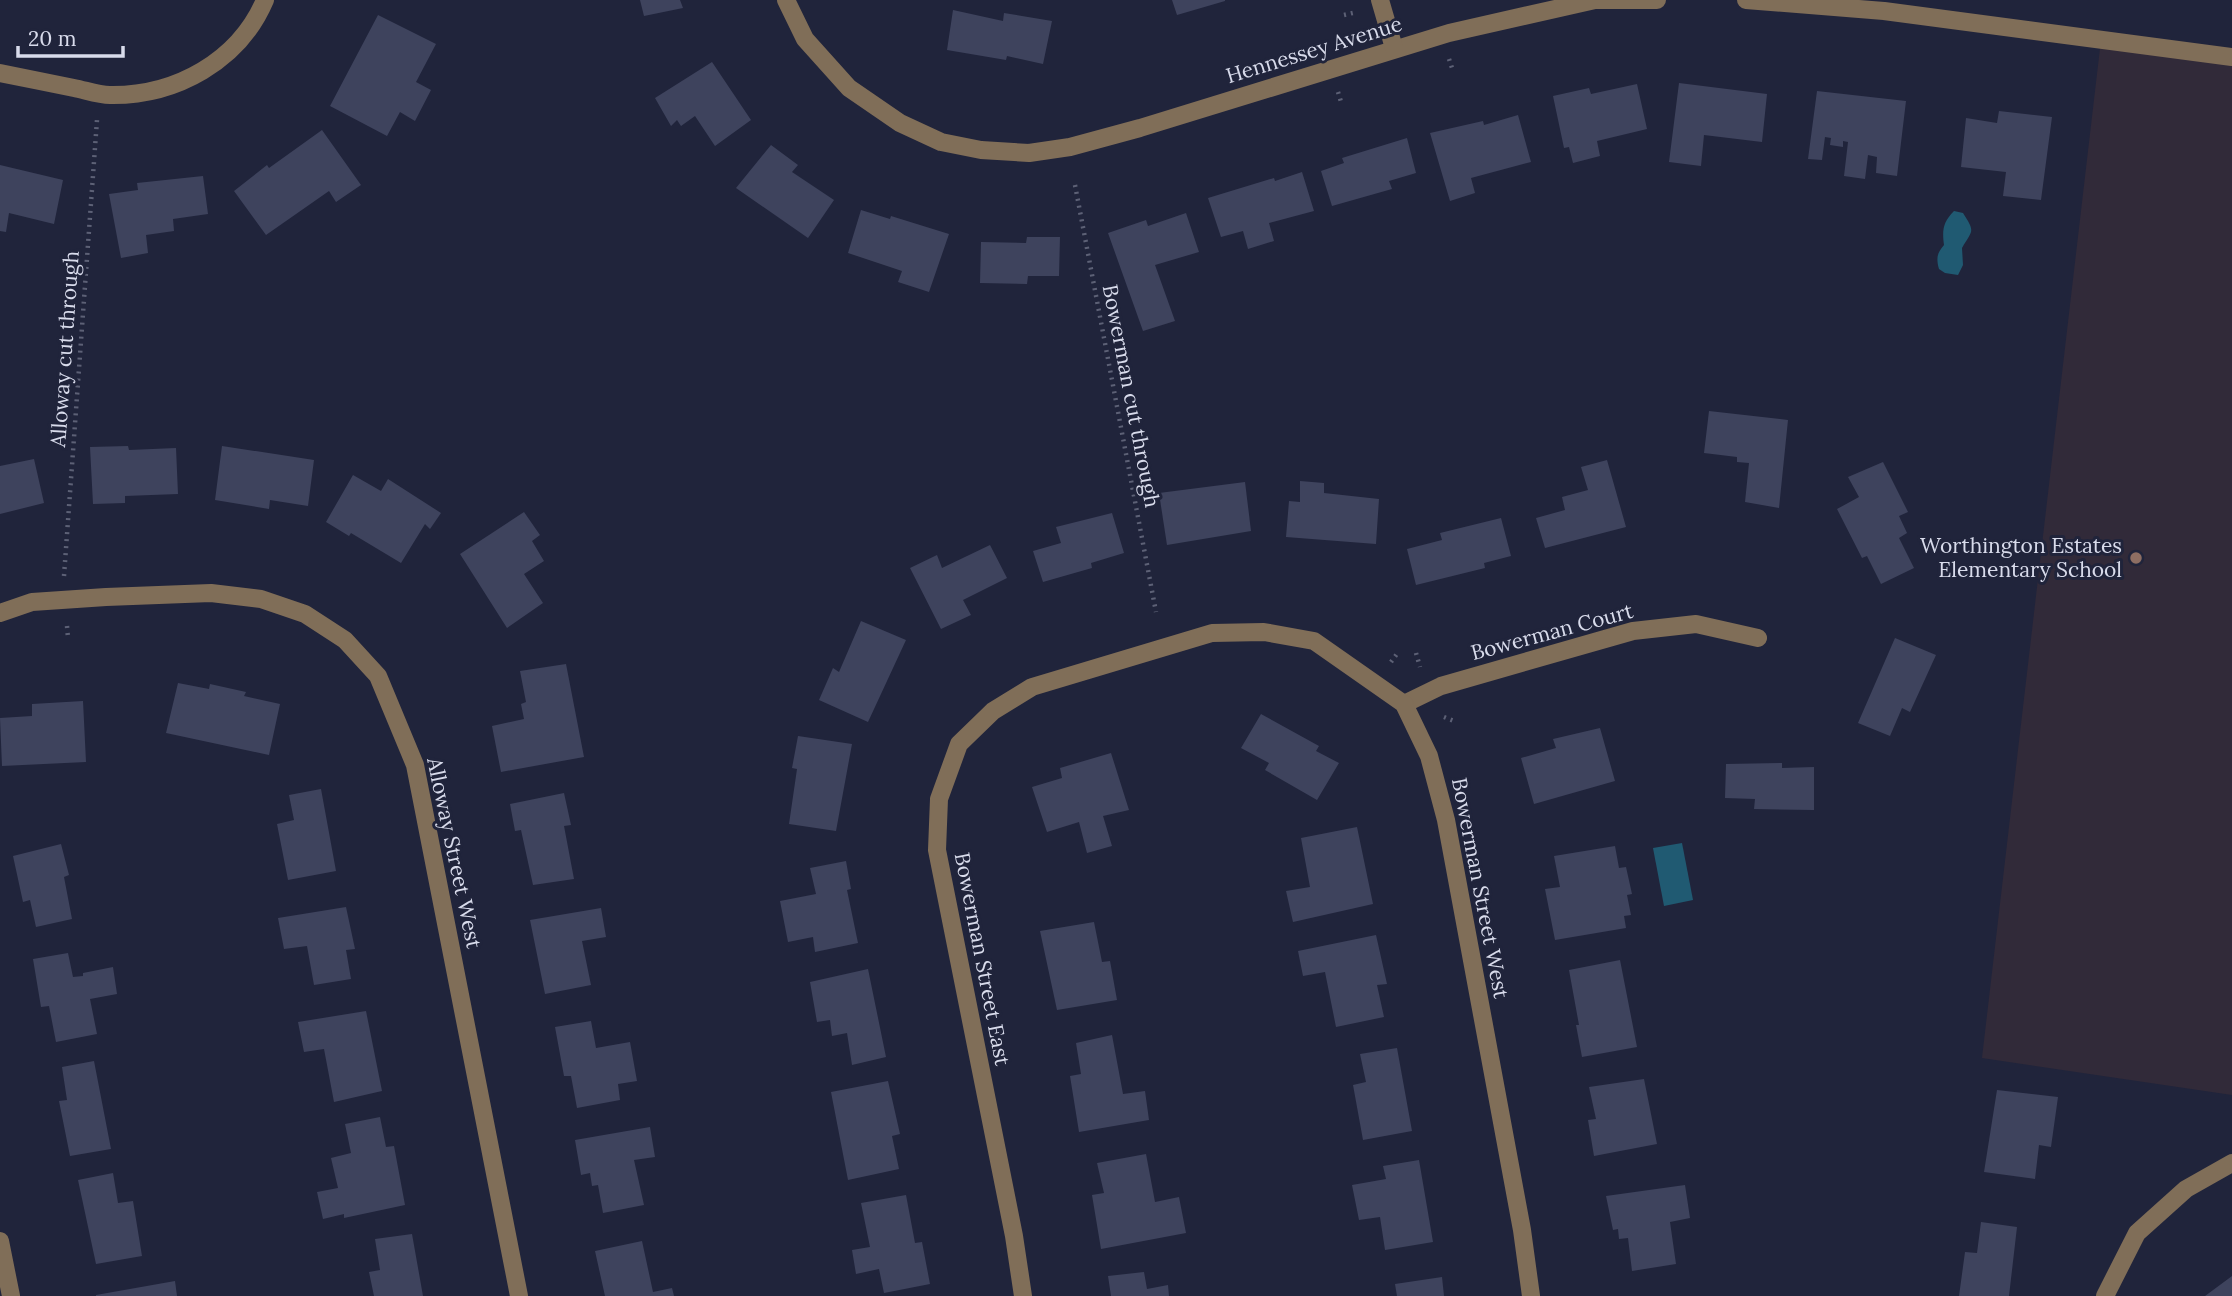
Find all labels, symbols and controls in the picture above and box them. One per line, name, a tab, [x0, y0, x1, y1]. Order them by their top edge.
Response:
street label: Hennessey Avenue	[1223, 10, 1405, 89]
scale bar	[18, 14, 122, 58]
text: 20 m	[28, 25, 77, 52]
street label: Alloway cut through	[44, 250, 85, 449]
street label: Bowerman cut through	[1097, 282, 1166, 510]
place label: Worthington Estates Elementary School	[1920, 532, 2122, 583]
marker: Worthington Estates Elementary School	[2128, 550, 2144, 566]
street label: Bowerman Court	[1468, 597, 1637, 666]
street label: Alloway Street West	[421, 754, 488, 952]
street label: Bowerman Street West	[1446, 775, 1515, 1001]
street label: Bowerman Street East	[949, 850, 1017, 1069]

